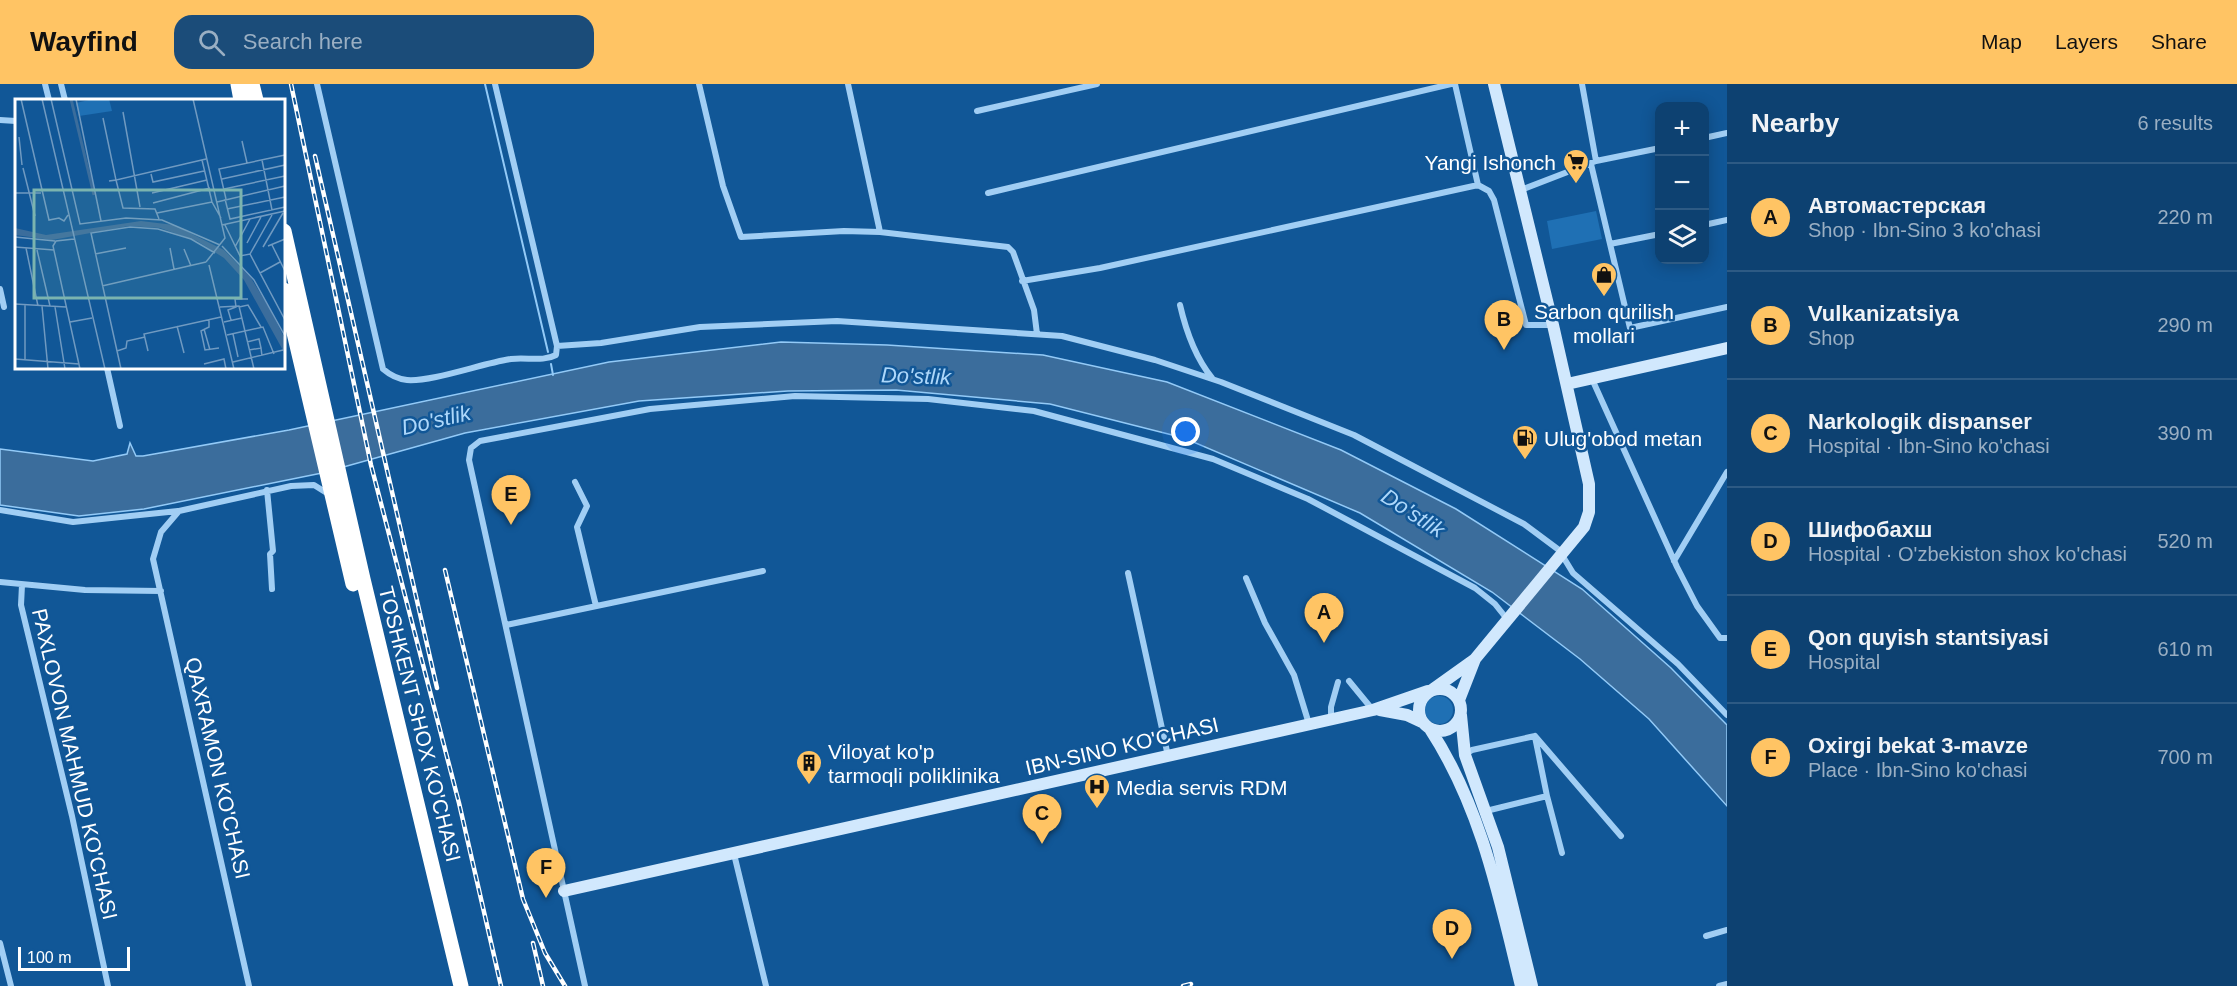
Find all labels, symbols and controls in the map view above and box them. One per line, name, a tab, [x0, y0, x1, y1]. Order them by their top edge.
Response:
search box	[174, 15, 594, 69]
text: Wayfind	[30, 26, 138, 57]
icon: search	[195, 26, 228, 59]
text: Search here	[243, 29, 363, 54]
text: Map	[1981, 30, 2022, 53]
text: Layers	[2055, 30, 2118, 53]
text: Share	[2151, 30, 2207, 53]
inset map	[15, 99, 285, 369]
map controls	[1655, 102, 1709, 264]
button: +	[1655, 102, 1709, 156]
text: Nearby	[1751, 108, 1839, 138]
text: 6 results	[2137, 112, 2213, 134]
supermarket icon: Yangi Ishonch	[1561, 147, 1591, 185]
place label: Yangi Ishonch	[1424, 151, 1556, 174]
button: −	[1655, 156, 1709, 210]
text: Автомастерская	[1808, 193, 1986, 218]
text: A	[1763, 206, 1778, 228]
text: 220 m	[2157, 206, 2213, 228]
button: layers	[1655, 210, 1709, 264]
text: Shop · Ibn-Sino 3 ko'chasi	[1808, 219, 2041, 241]
shop icon: Sarbon qurilish mollari	[1589, 260, 1619, 298]
pin: B	[1484, 300, 1524, 350]
place label: Sarbon qurilish mollari	[1534, 300, 1674, 347]
text: Vulkanizatsiya	[1808, 301, 1959, 326]
text: B	[1763, 314, 1778, 336]
text: 290 m	[2157, 314, 2213, 336]
text: Shop	[1808, 327, 1855, 349]
water label: Do'stlik	[880, 362, 953, 390]
water label: Do'stlik	[399, 400, 474, 440]
text: Narkologik dispanser	[1808, 409, 2032, 434]
your location	[1171, 417, 1200, 446]
text: C	[1763, 422, 1778, 444]
text: 390 m	[2157, 422, 2213, 444]
fuel station icon: Ulug'obod metan	[1510, 423, 1540, 461]
place label: Ulug'obod metan	[1544, 427, 1702, 450]
text: Hospital · Ibn-Sino ko'chasi	[1808, 435, 2050, 457]
pin: E	[492, 476, 530, 525]
water label: Do'stlik	[1377, 483, 1450, 543]
text: Шифобахш	[1808, 517, 1932, 542]
text: D	[1763, 530, 1778, 552]
text: 520 m	[2157, 530, 2213, 552]
text: Hospital · O'zbekiston shox ko'chasi	[1808, 543, 2127, 565]
street label: TOSHKENT SHOX KO'CHASI	[375, 584, 465, 864]
pin: A	[1304, 594, 1344, 643]
street label: PAXLOVON MAHMUD KO'CHASI	[28, 606, 122, 922]
text: Qon quyish stantsiyasi	[1808, 625, 2049, 650]
text: E	[1764, 638, 1777, 660]
text: 610 m	[2157, 638, 2213, 660]
text: Hospital	[1808, 651, 1880, 673]
street label: QAXRAMON KO'CHASI	[181, 655, 255, 881]
street label: IBN-SINO KO'CHASI	[1023, 713, 1221, 779]
text: Oxirgi bekat 3-mavze	[1808, 733, 2028, 758]
place label: Viloyat ko'p tarmoqli poliklinika	[828, 740, 1000, 787]
text: F	[1764, 746, 1777, 768]
text: 700 m	[2157, 746, 2213, 768]
building icon: Viloyat ko'p tarmoqli poliklinika	[794, 748, 824, 786]
text: Place · Ibn-Sino ko'chasi	[1808, 759, 2027, 781]
hospital icon: Media servis RDM	[1082, 772, 1112, 810]
place label: Media servis RDM	[1116, 776, 1288, 799]
pin: C	[1022, 794, 1062, 844]
pin: F	[526, 848, 566, 898]
pin: D	[1432, 910, 1472, 959]
scale bar	[18, 944, 130, 972]
text: 100 m	[27, 949, 71, 966]

